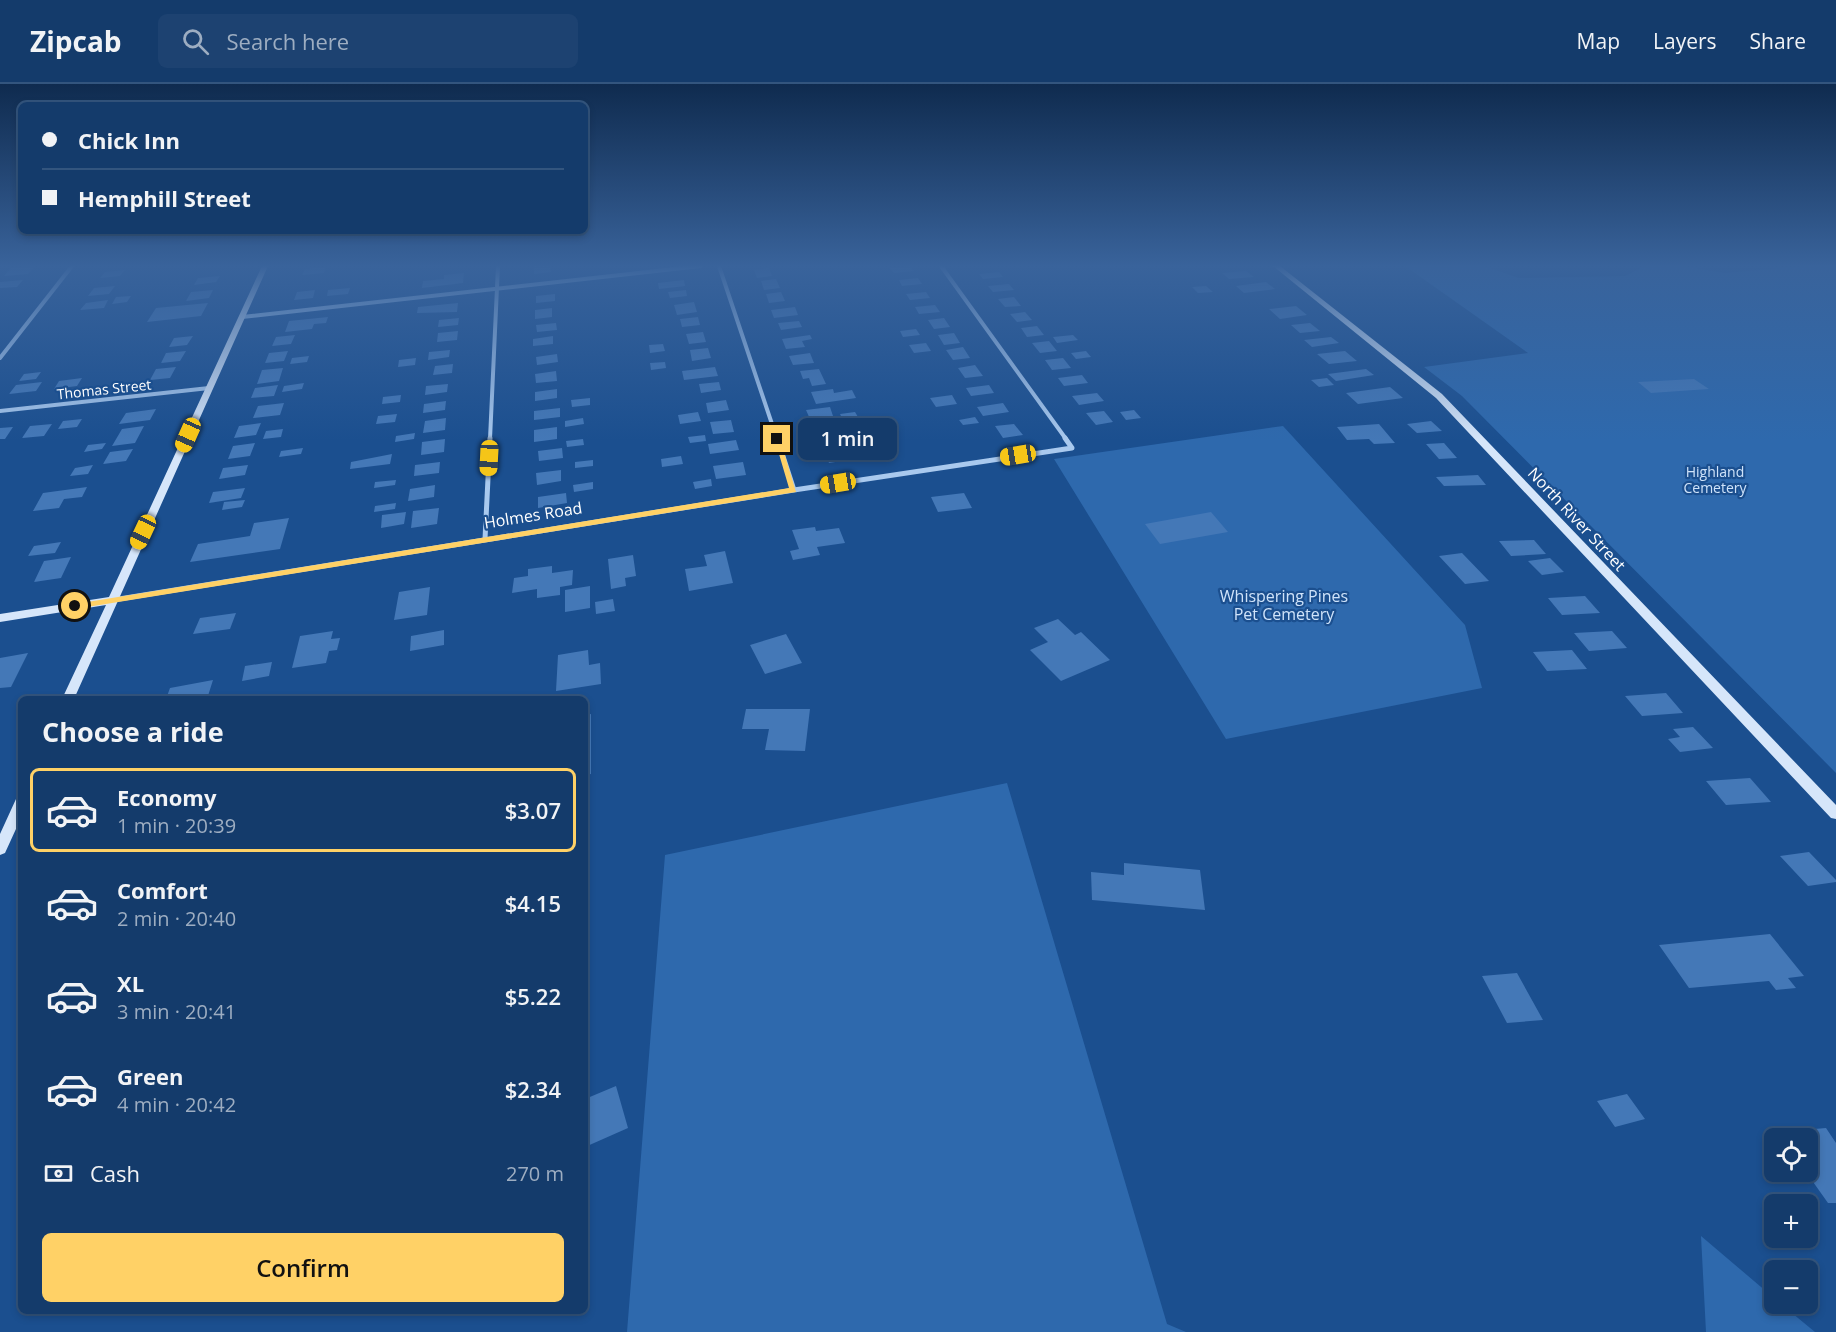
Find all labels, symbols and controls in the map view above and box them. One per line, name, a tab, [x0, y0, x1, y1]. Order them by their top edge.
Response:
search box	[158, 14, 578, 68]
text: Zipcab	[30, 22, 122, 60]
icon: search	[179, 25, 212, 58]
text: Search here	[227, 26, 349, 56]
text: Map	[1577, 27, 1620, 55]
text: Layers	[1653, 27, 1717, 55]
text: Share	[1750, 27, 1806, 55]
text: Chick Inn	[78, 125, 180, 155]
text: Hemphill Street	[78, 183, 251, 213]
street label: Thomas Street	[56, 375, 152, 403]
car	[172, 415, 204, 455]
callout: 1 min	[798, 418, 897, 460]
route end	[763, 425, 790, 452]
text: 1 min	[821, 425, 875, 452]
car	[479, 440, 499, 476]
car	[999, 443, 1037, 467]
street label: North River Street	[1523, 462, 1631, 576]
park label: Highland Cemetery	[1683, 462, 1748, 497]
car	[819, 471, 857, 495]
street label: Holmes Road	[482, 496, 584, 534]
car	[127, 512, 159, 552]
park label: Whispering Pines Pet Cemetery	[1220, 585, 1348, 625]
route start	[61, 592, 88, 619]
text: Choose a ride	[42, 713, 224, 750]
text: Economy	[117, 782, 216, 812]
icon: car	[45, 783, 99, 837]
text: $3.07	[505, 795, 561, 825]
text: 1 min · 20:39	[117, 812, 236, 839]
text: Comfort	[117, 875, 208, 905]
icon: car	[45, 876, 99, 930]
text: $4.15	[505, 888, 561, 918]
text: 2 min · 20:40	[117, 905, 236, 932]
text: XL	[117, 968, 144, 998]
icon: car	[45, 969, 99, 1023]
text: $5.22	[505, 981, 561, 1011]
text: 3 min · 20:41	[117, 998, 236, 1025]
text: Green	[117, 1061, 183, 1091]
icon: car	[45, 1062, 99, 1116]
text: $2.34	[505, 1074, 561, 1104]
text: 4 min · 20:42	[117, 1091, 236, 1118]
map controls	[1764, 1128, 1818, 1314]
button: locate	[1764, 1128, 1818, 1182]
icon: cash	[42, 1157, 75, 1190]
text: Cash	[90, 1158, 140, 1188]
text: 270 m	[506, 1160, 564, 1187]
button: +	[1764, 1194, 1818, 1248]
button: Confirm	[42, 1233, 564, 1302]
button: −	[1764, 1260, 1818, 1314]

